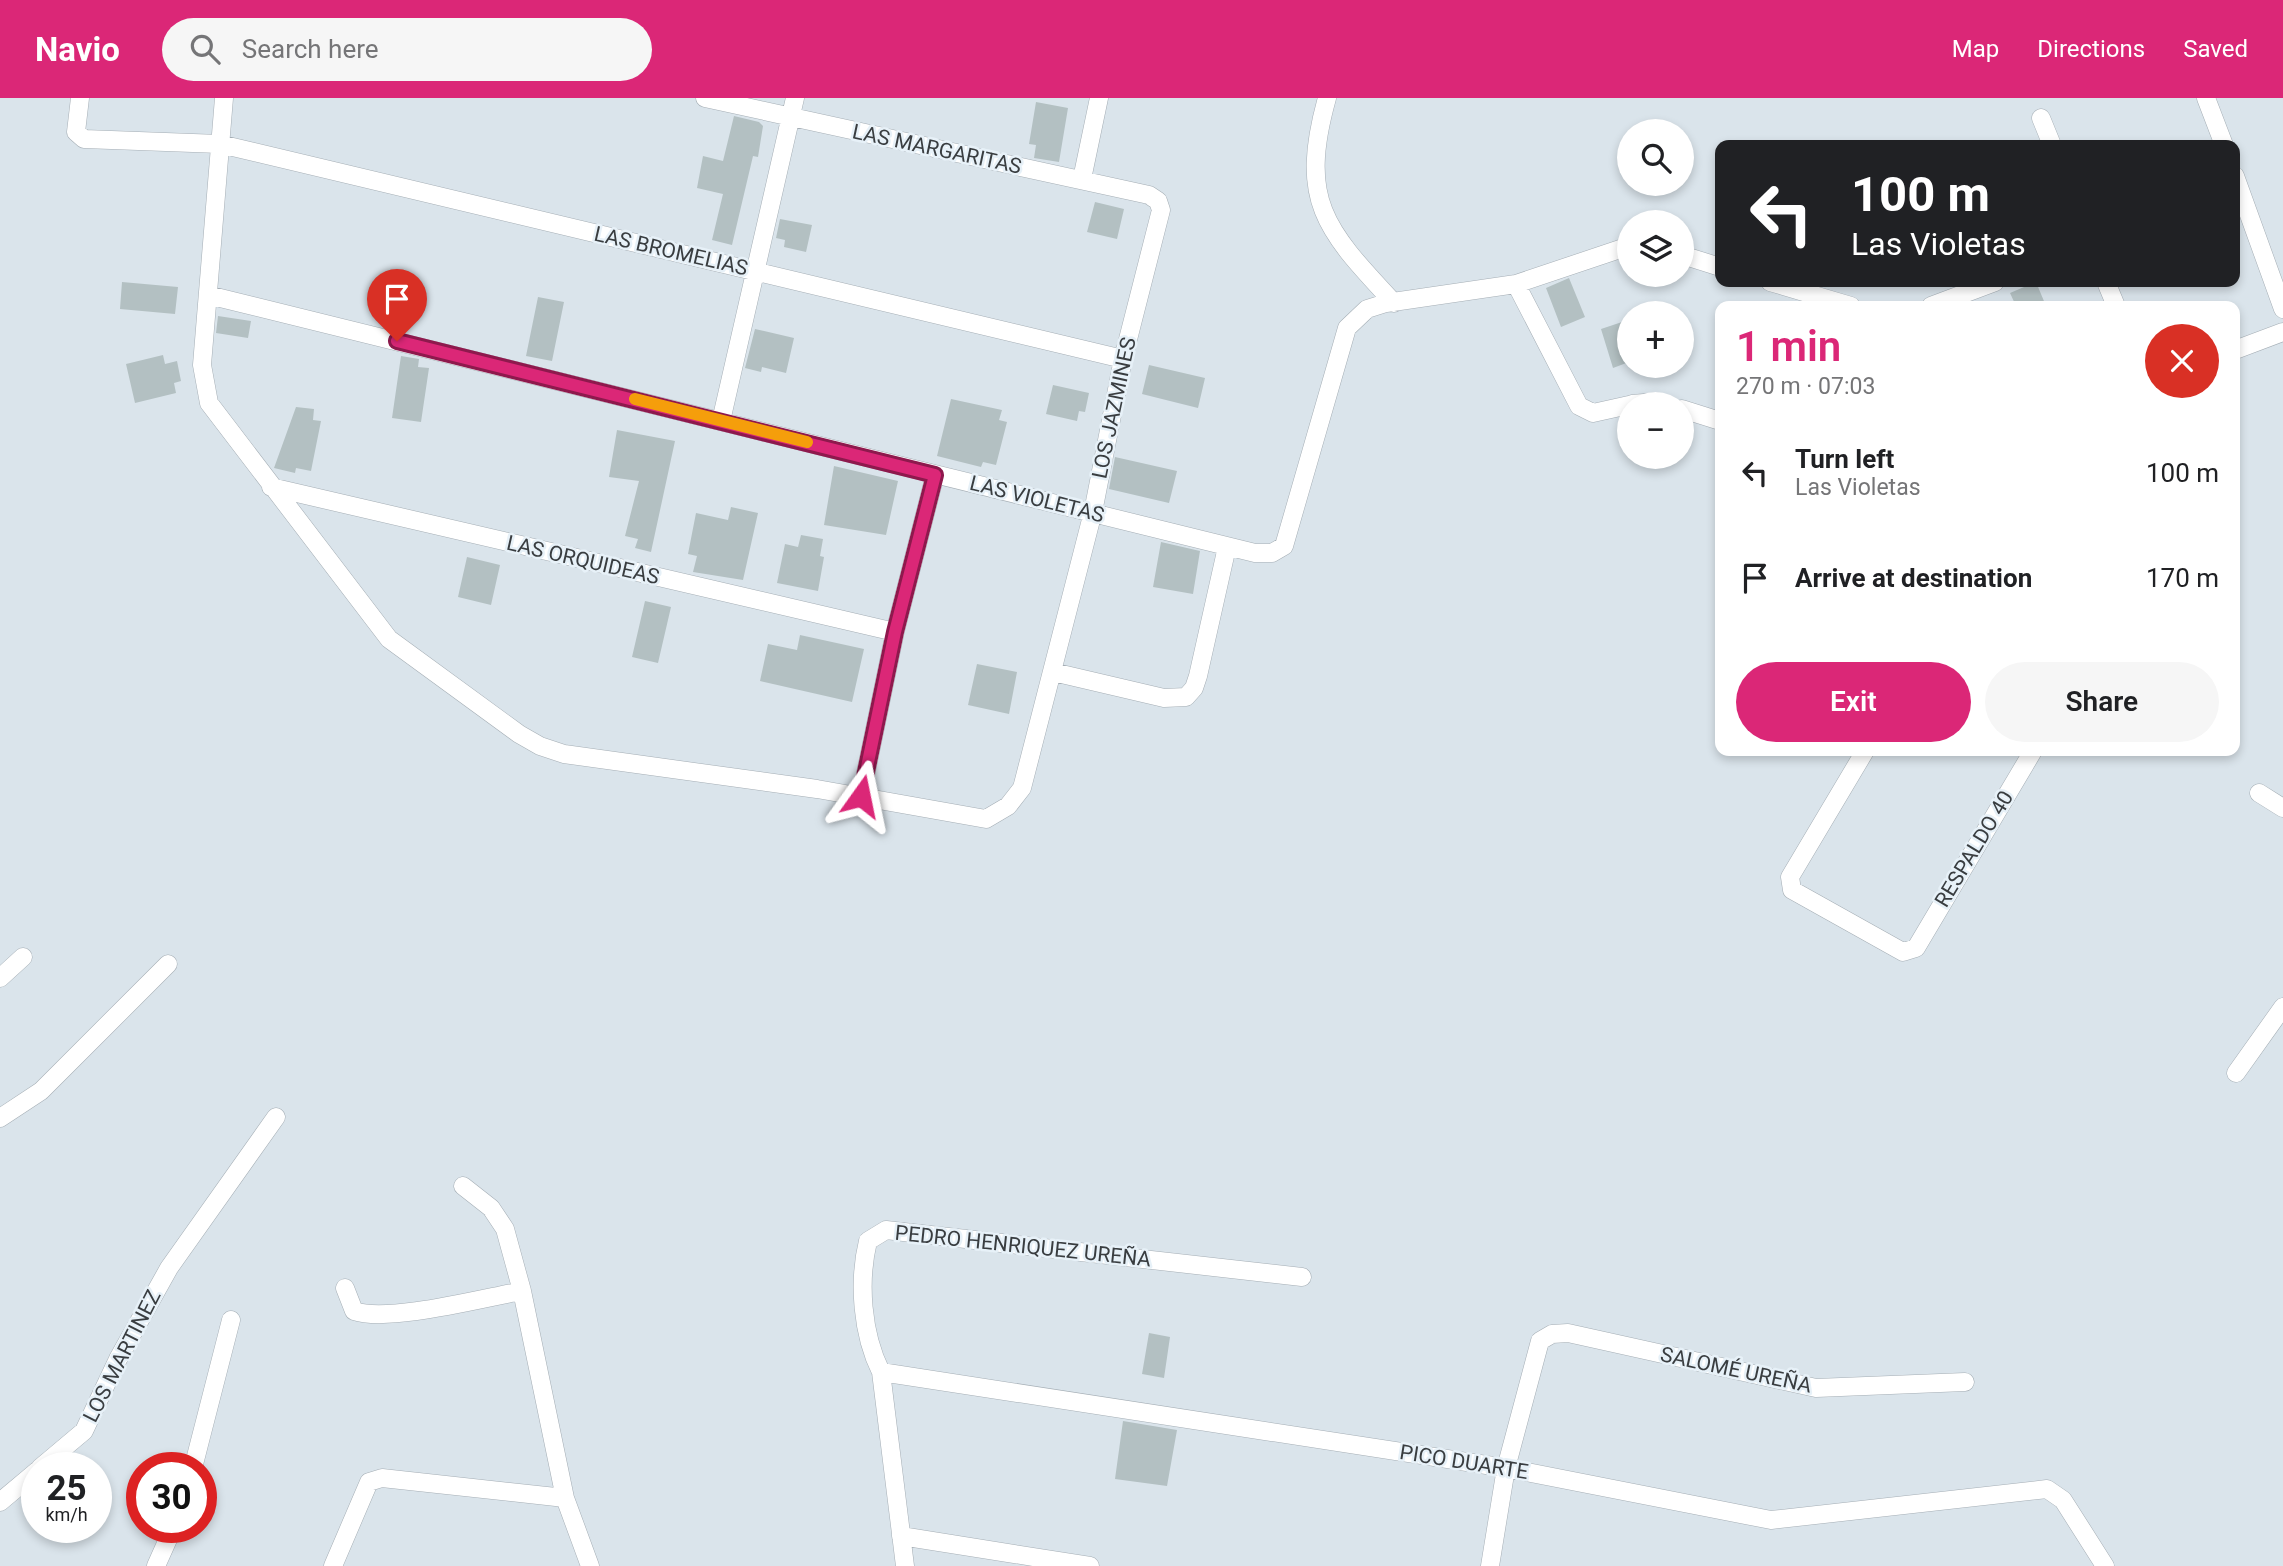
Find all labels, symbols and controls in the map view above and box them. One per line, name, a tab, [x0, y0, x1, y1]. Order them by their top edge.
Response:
search box	[162, 18, 652, 81]
text: Navio	[35, 30, 120, 69]
icon: search	[186, 30, 224, 68]
text: Search here	[242, 34, 379, 64]
text: Map	[1952, 35, 1999, 63]
text: Directions	[2037, 35, 2145, 63]
text: Saved	[2183, 35, 2248, 63]
street label: LAS MARGARITAS	[850, 119, 1024, 179]
map controls	[1617, 119, 1694, 469]
button: search	[1617, 119, 1694, 196]
text: 100 m	[1851, 166, 1990, 223]
icon: left	[1736, 168, 1827, 259]
button: layers	[1617, 210, 1694, 287]
street label: LAS BROMELIAS	[592, 222, 750, 280]
text: Las Violetas	[1851, 225, 2026, 263]
pin	[367, 269, 427, 341]
icon: arrive	[378, 280, 416, 318]
button: +	[1617, 301, 1694, 378]
text: 1 min	[1736, 322, 1841, 371]
button: close	[2145, 324, 2219, 398]
street label: LOS JAZMINES	[1087, 335, 1141, 481]
text: 270 m · 07:03	[1736, 373, 1875, 400]
button: −	[1617, 392, 1694, 469]
text: Turn left	[1795, 444, 1894, 474]
icon: left	[1736, 454, 1774, 492]
text: 100 m	[2146, 458, 2219, 488]
street label: LAS VIOLETAS	[967, 471, 1107, 527]
text: Las Violetas	[1795, 474, 1921, 501]
street label: LAS ORQUIDEAS	[504, 531, 662, 589]
icon: arrive	[1736, 559, 1774, 597]
text: Arrive at destination	[1795, 563, 2032, 593]
text: 170 m	[2146, 563, 2219, 593]
button: Exit	[1736, 662, 1971, 742]
button: Share	[1985, 662, 2219, 742]
position arrow	[824, 759, 898, 833]
street label: RESPALDO 40	[1930, 787, 2018, 911]
street label: PEDRO HENRIQUEZ UREÑA	[894, 1221, 1152, 1271]
street label: LOS MARTINEZ	[78, 1286, 166, 1426]
street label: SALOMÉ UREÑA	[1658, 1342, 1814, 1398]
street label: PICO DUARTE	[1398, 1440, 1530, 1484]
speed limit sign: 30	[126, 1452, 217, 1543]
text: 25	[46, 1468, 87, 1509]
text: km/h	[45, 1504, 88, 1525]

